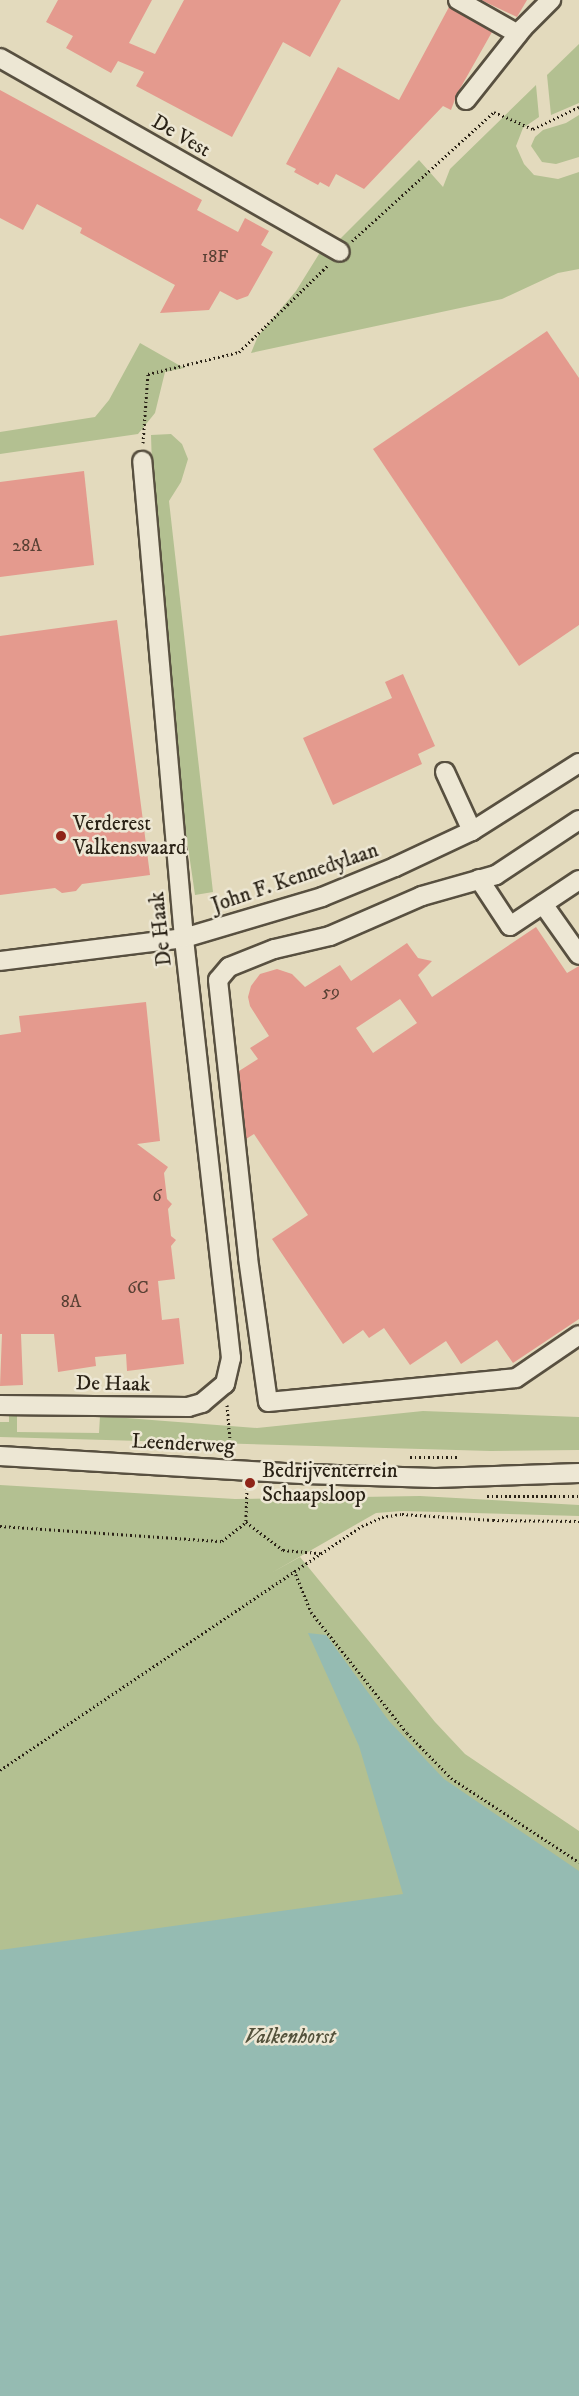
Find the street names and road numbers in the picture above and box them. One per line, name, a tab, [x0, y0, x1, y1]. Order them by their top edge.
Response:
street label: De Vest	[147, 109, 215, 163]
street label: John F. Kennedylaan	[208, 838, 382, 918]
street label: De Haak	[145, 891, 177, 967]
street label: De Haak	[75, 1371, 151, 1397]
street label: Leenderweg	[131, 1429, 235, 1459]

